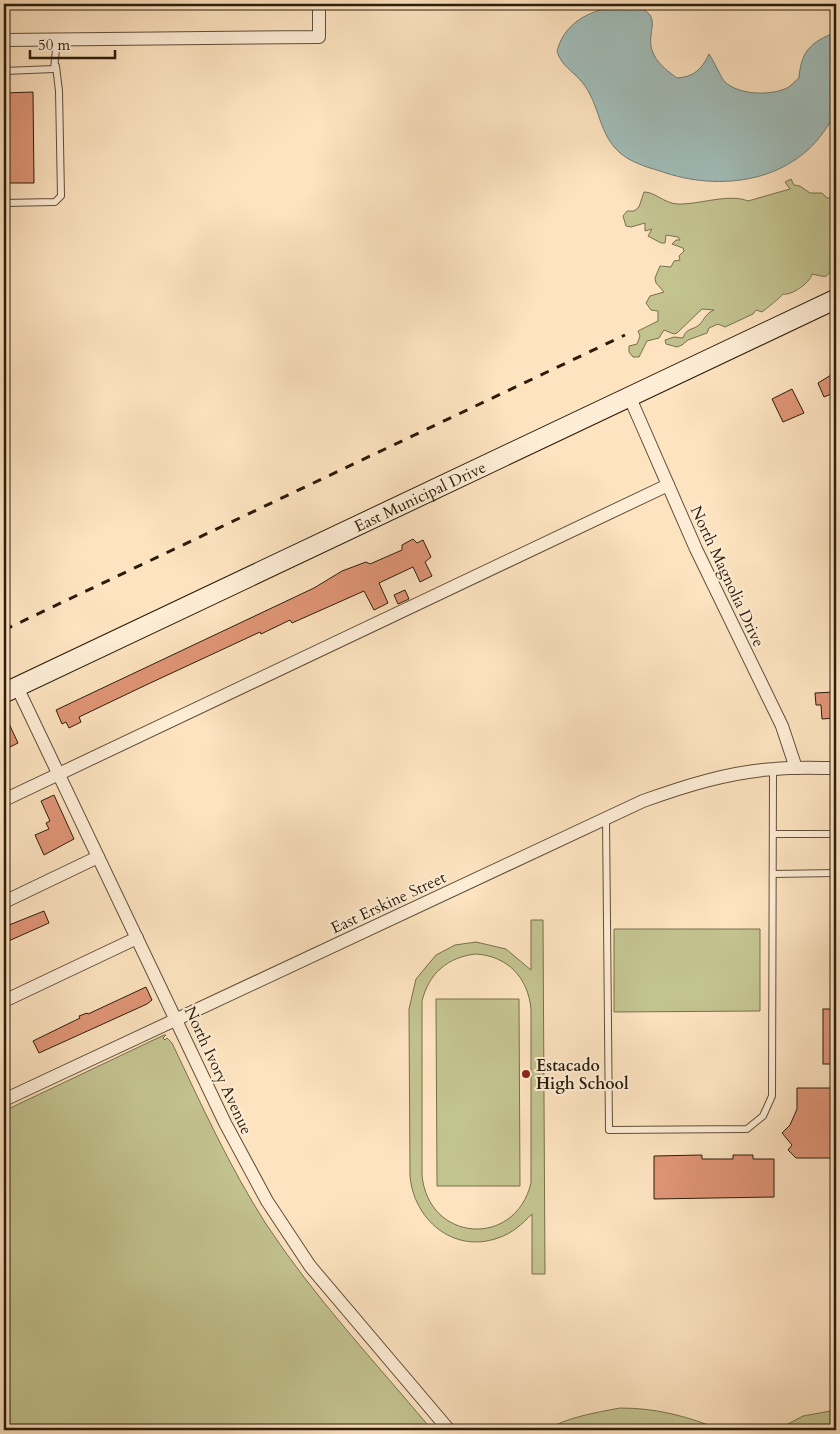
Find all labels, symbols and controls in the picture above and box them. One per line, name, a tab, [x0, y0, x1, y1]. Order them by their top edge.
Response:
scale bar	[30, 28, 115, 60]
text: 50 m	[38, 35, 70, 55]
street label: East Municipal Drive	[351, 456, 490, 538]
street label: North Magnolia Drive	[685, 502, 769, 651]
street label: East Erskine Street	[327, 867, 450, 939]
street label: North Ivory Avenue	[179, 1003, 257, 1138]
place label: Estacado High School	[536, 1055, 629, 1095]
marker: Estacado High School	[520, 1068, 532, 1080]

